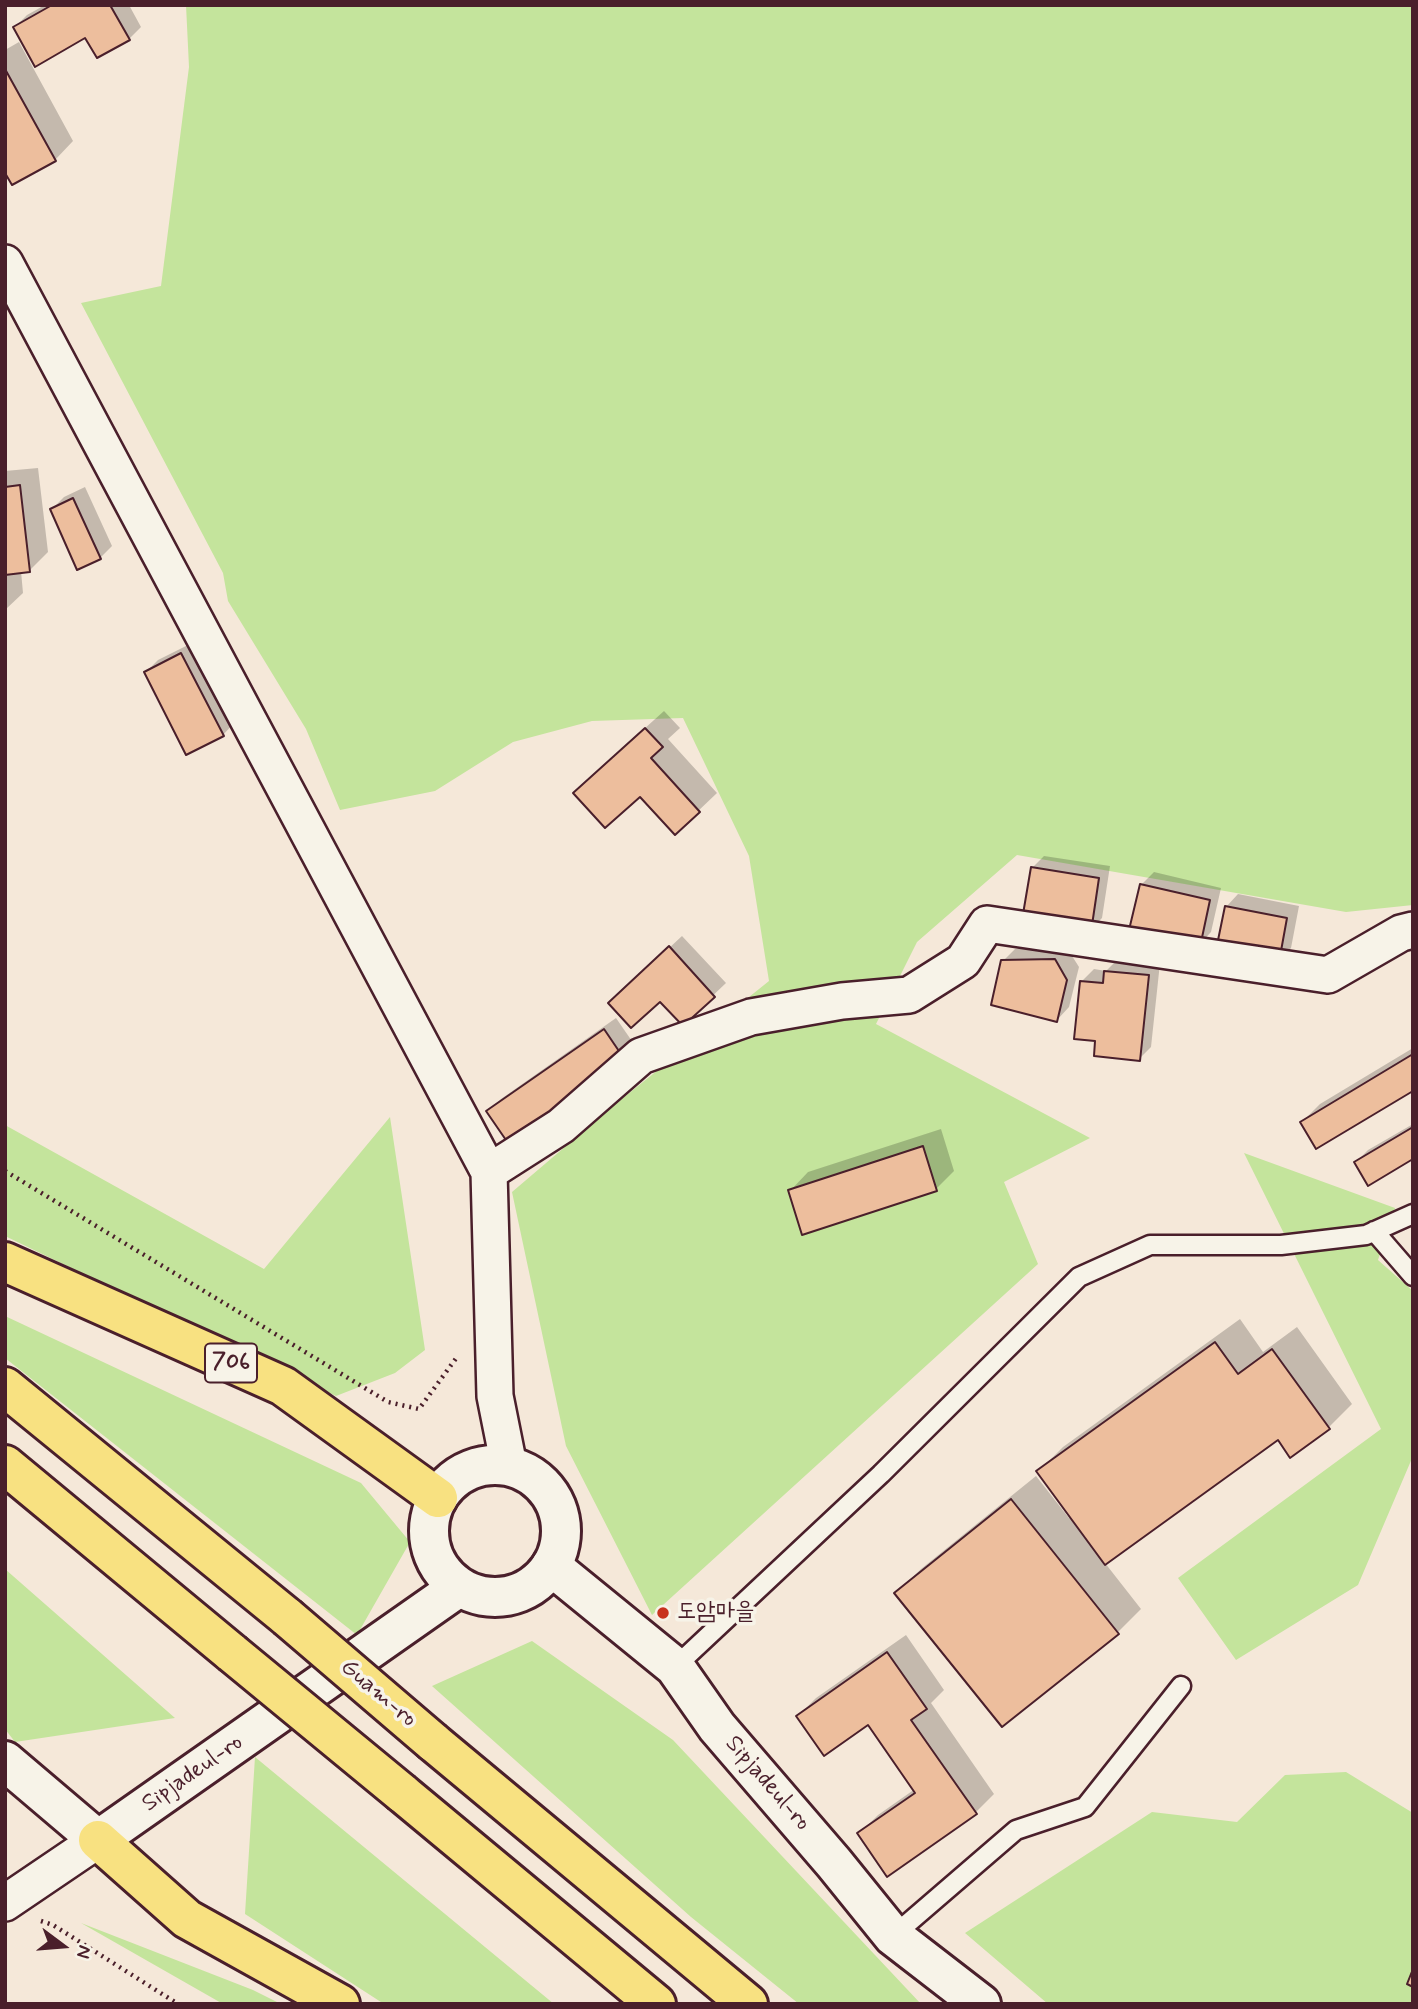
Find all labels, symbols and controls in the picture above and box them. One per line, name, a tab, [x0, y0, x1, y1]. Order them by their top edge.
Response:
road number: 706	[205, 1344, 257, 1382]
place label: 도암마을	[677, 1599, 754, 1627]
marker: 도암마을	[655, 1605, 671, 1621]
street label: Guam-ro	[334, 1654, 422, 1734]
street label: Sipjadeul-ro	[137, 1729, 249, 1819]
street label: Sipjadeul-ro	[718, 1731, 816, 1837]
north arrow	[28, 1911, 98, 1981]
text: N	[70, 1942, 97, 1961]

